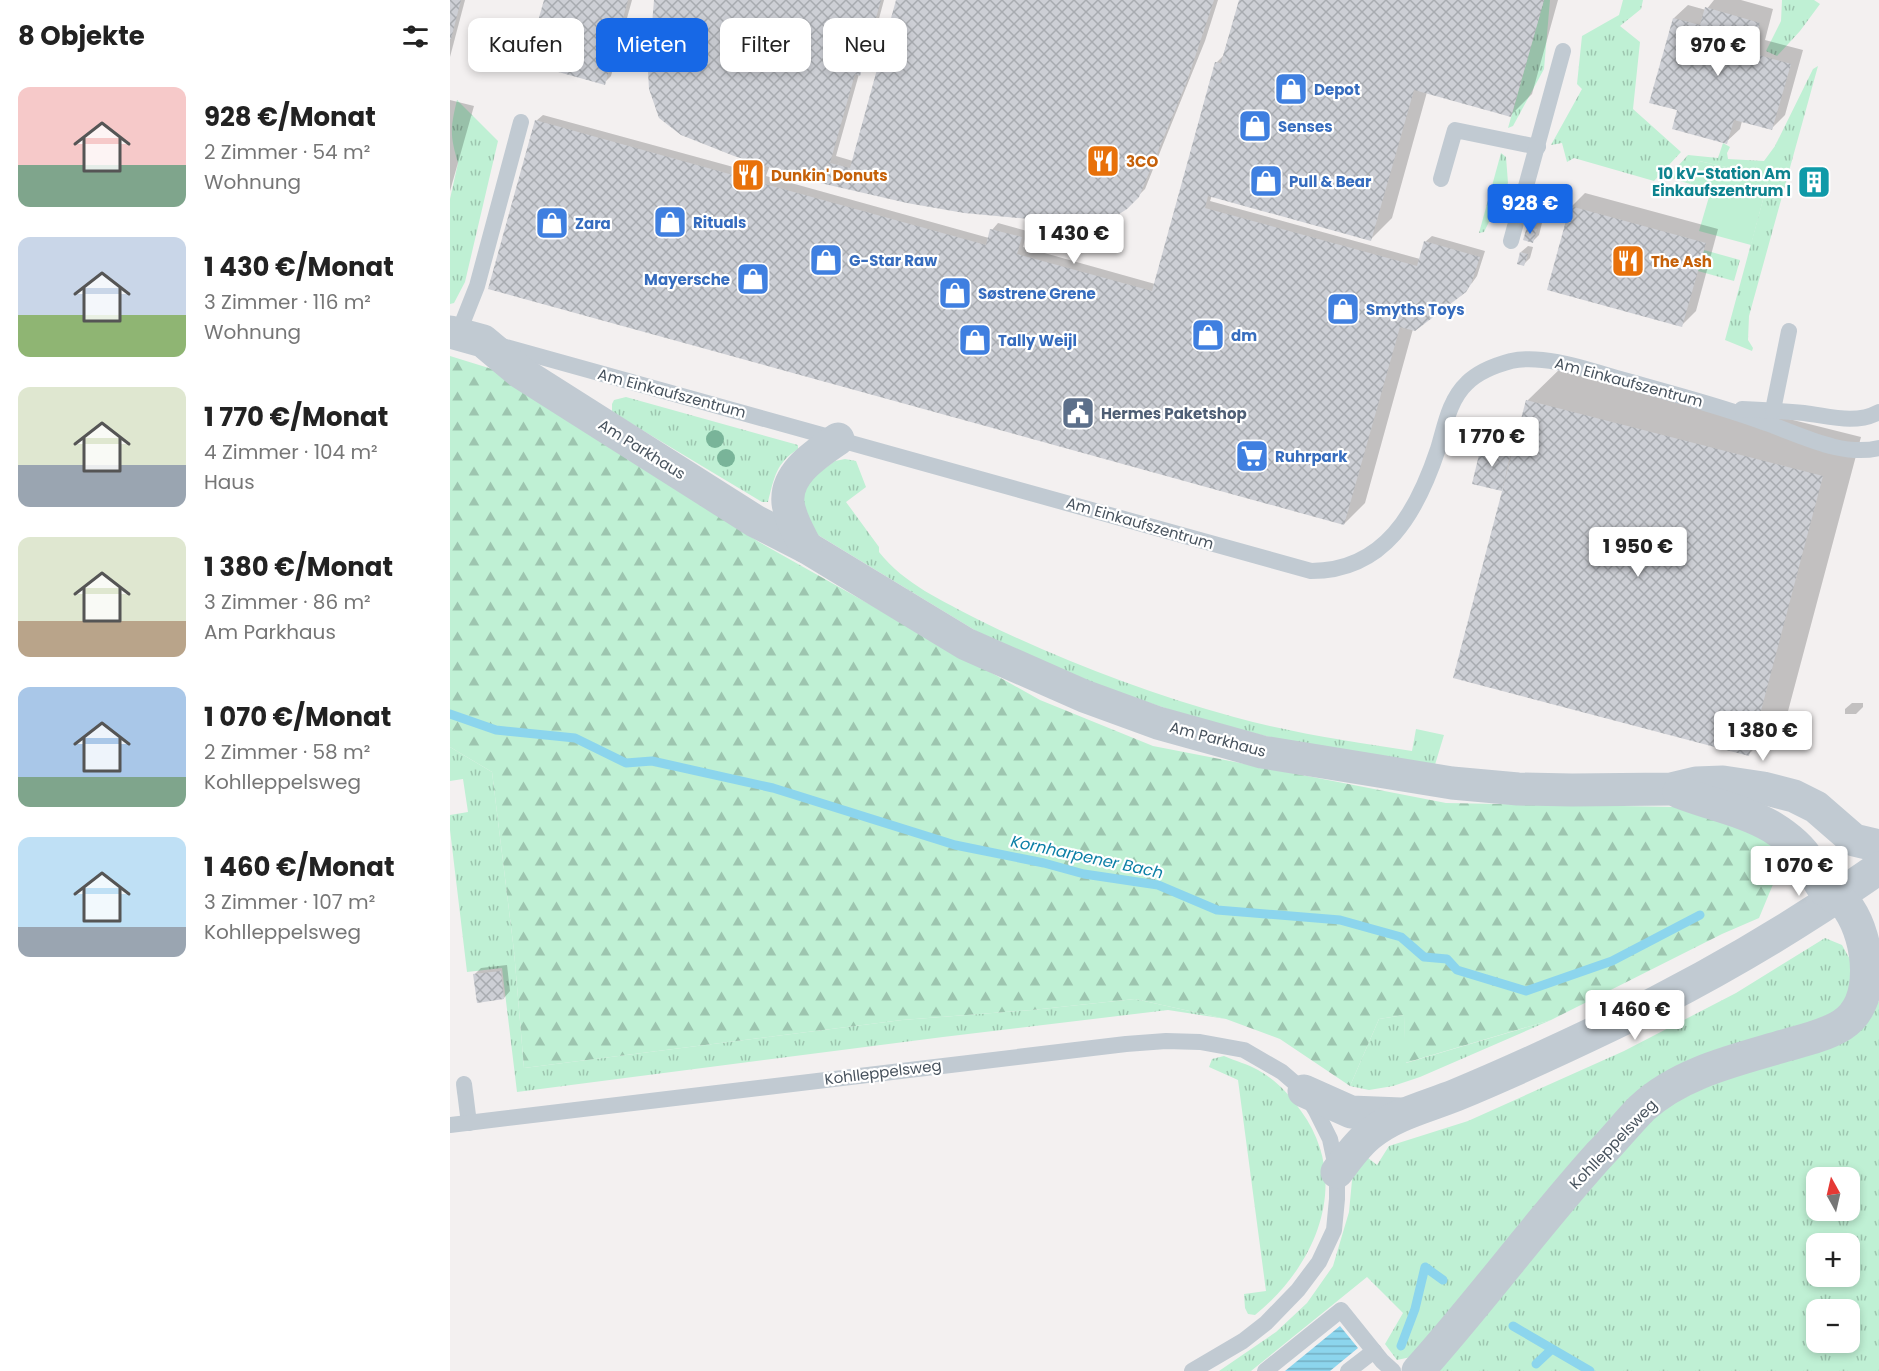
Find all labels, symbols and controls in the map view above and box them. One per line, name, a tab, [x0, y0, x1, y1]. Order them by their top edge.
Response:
text: 8 Objekte	[18, 18, 145, 54]
chip: Kaufen	[468, 18, 584, 72]
chip: Mieten	[596, 18, 708, 72]
chip: Filter	[720, 18, 811, 72]
chip: Neu	[823, 18, 907, 72]
icon: filters	[399, 20, 432, 53]
pin: 970 €	[1676, 26, 1760, 77]
text: 970 €	[1690, 31, 1746, 59]
shop icon: Depot	[1273, 71, 1309, 107]
place label: Depot	[1314, 79, 1360, 100]
text: 928 €/Monat	[204, 99, 376, 135]
shop icon: Senses	[1237, 108, 1273, 144]
icon: home	[66, 111, 138, 183]
place label: Senses	[1278, 116, 1333, 137]
text: 2 Zimmer · 54 m²	[204, 138, 370, 166]
restaurant icon: 3CO	[1085, 143, 1121, 179]
place label: 3CO	[1126, 151, 1159, 172]
restaurant icon: Dunkin' Donuts	[730, 157, 766, 193]
shop icon: Pull & Bear	[1248, 163, 1284, 199]
place label: 10 kV-Station Am Einkaufszentrum I	[1652, 163, 1791, 201]
building icon: 10 kV-Station Am Einkaufszentrum I	[1796, 164, 1832, 200]
place label: Dunkin' Donuts	[771, 165, 888, 186]
text: Wohnung	[204, 168, 301, 196]
place label: Pull & Bear	[1289, 171, 1372, 192]
pin: 928 €	[1488, 184, 1572, 235]
text: 928 €	[1502, 189, 1558, 217]
shop icon: Rituals	[652, 204, 688, 240]
shop icon: Zara	[534, 205, 570, 241]
place label: Rituals	[693, 212, 746, 233]
place label: Zara	[575, 213, 611, 234]
pin: 1 430 €	[1019, 214, 1129, 265]
text: 1 430 €	[1039, 219, 1109, 247]
shop icon: G-Star Raw	[808, 242, 844, 278]
restaurant icon: The Ash	[1610, 243, 1646, 279]
text: 1 430 €/Monat	[204, 249, 394, 285]
place label: G-Star Raw	[849, 250, 937, 271]
place label: The Ash	[1651, 251, 1712, 272]
icon: home	[66, 261, 138, 333]
shop icon: Mayersche	[735, 261, 771, 297]
place label: Mayersche	[644, 269, 730, 290]
shop icon: Søstrene Grene	[937, 275, 973, 311]
place label: Søstrene Grene	[978, 283, 1096, 304]
text: 3 Zimmer · 116 m²	[204, 288, 371, 316]
shop icon: Smyths Toys	[1325, 291, 1361, 327]
place label: Smyths Toys	[1366, 299, 1465, 320]
shop icon: dm	[1190, 317, 1226, 353]
text: Wohnung	[204, 318, 301, 346]
shop icon: Tally Weijl	[957, 322, 993, 358]
place label: dm	[1231, 325, 1257, 346]
place label: Tally Weijl	[998, 330, 1077, 351]
street label: Am Einkaufszentrum	[1553, 352, 1705, 412]
street label: Am Einkaufszentrum	[596, 363, 748, 423]
public building icon: Hermes Paketshop	[1060, 395, 1096, 431]
text: 1 770 €/Monat	[204, 399, 388, 435]
place label: Hermes Paketshop	[1101, 403, 1247, 424]
icon: home	[66, 411, 138, 483]
street label: Am Parkhaus	[595, 414, 690, 484]
pin: 1 770 €	[1437, 417, 1547, 468]
text: 1 770 €	[1459, 422, 1525, 450]
text: 4 Zimmer · 104 m²	[204, 438, 378, 466]
supermarket icon: Ruhrpark	[1234, 438, 1270, 474]
place label: Ruhrpark	[1275, 446, 1348, 467]
text: Haus	[204, 468, 255, 496]
street label: Am Einkaufszentrum	[1064, 492, 1216, 554]
pin: 1 950 €	[1583, 527, 1693, 578]
text: 1 950 €	[1603, 532, 1673, 560]
text: 1 380 €/Monat	[204, 549, 393, 585]
icon: home	[66, 561, 138, 633]
text: 3 Zimmer · 86 m²	[204, 588, 371, 616]
text: Am Parkhaus	[204, 618, 336, 646]
text: 1 070 €/Monat	[204, 699, 391, 735]
icon: home	[66, 711, 138, 783]
pin: 1 380 €	[1708, 711, 1818, 762]
street label: Am Parkhaus	[1168, 716, 1269, 762]
text: 1 380 €	[1728, 716, 1798, 744]
text: 2 Zimmer · 58 m²	[204, 738, 370, 766]
text: Kohlleppelsweg	[204, 768, 361, 796]
water label: Kornharpener Bach	[1009, 830, 1165, 884]
pin: 1 070 €	[1744, 846, 1854, 897]
text: 1 460 €/Monat	[204, 849, 395, 885]
text: 1 070 €	[1765, 851, 1833, 879]
icon: home	[66, 861, 138, 933]
text: 3 Zimmer · 107 m²	[204, 888, 375, 916]
text: Kohlleppelsweg	[204, 918, 361, 946]
pin: 1 460 €	[1580, 990, 1690, 1041]
text: 1 460 €	[1599, 995, 1671, 1023]
street label: Kohlleppelsweg	[823, 1054, 943, 1090]
street label: Kohlleppelsweg	[1565, 1094, 1661, 1194]
north arrow	[1806, 1167, 1860, 1221]
map controls	[1806, 1167, 1860, 1353]
button: +	[1806, 1233, 1860, 1287]
button: −	[1806, 1299, 1860, 1353]

